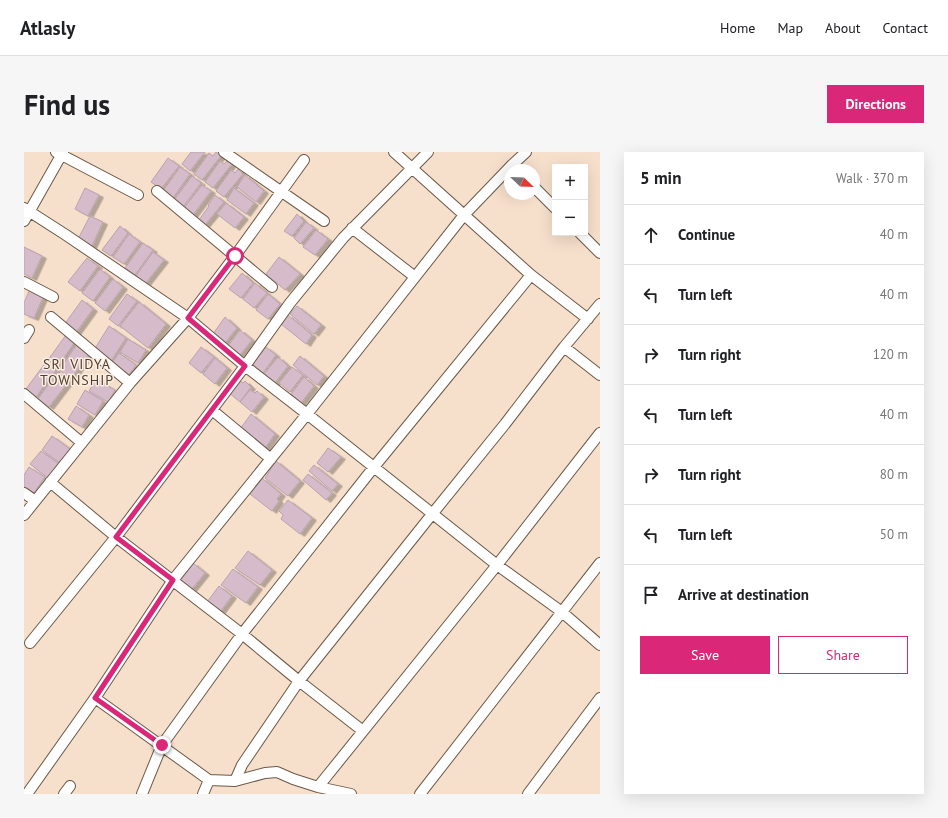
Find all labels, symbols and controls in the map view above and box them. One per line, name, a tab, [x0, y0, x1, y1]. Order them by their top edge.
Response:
text: Atlasly	[20, 16, 75, 40]
text: Home	[720, 19, 755, 37]
text: Map	[777, 19, 803, 37]
text: About	[825, 19, 861, 37]
text: Contact	[883, 19, 928, 37]
button: Directions	[827, 85, 924, 123]
text: Find us	[24, 86, 110, 123]
north arrow	[504, 164, 540, 200]
map controls	[552, 164, 588, 236]
button: +	[552, 164, 588, 200]
text: 5 min	[640, 167, 681, 189]
text: Walk · 370 m	[836, 170, 908, 187]
button: −	[552, 200, 588, 236]
icon: ahead	[640, 224, 662, 246]
text: Continue	[678, 225, 735, 244]
text: 40 m	[880, 226, 908, 243]
route start	[226, 247, 244, 265]
icon: left	[640, 284, 662, 306]
text: Turn left	[678, 285, 732, 304]
text: 40 m	[880, 286, 908, 303]
icon: right	[640, 344, 662, 366]
text: Turn right	[678, 345, 741, 364]
text: 120 m	[873, 346, 908, 363]
district label: SRI VIDYA TOWNSHIP	[40, 355, 114, 389]
icon: left	[640, 404, 662, 426]
text: Turn left	[678, 405, 732, 424]
text: 40 m	[880, 406, 908, 423]
icon: right	[640, 464, 662, 486]
text: Turn right	[678, 465, 741, 484]
text: 80 m	[880, 466, 908, 483]
icon: left	[640, 524, 662, 546]
text: Turn left	[678, 525, 732, 544]
text: 50 m	[880, 526, 908, 543]
icon: arrive	[640, 584, 662, 606]
text: Arrive at destination	[678, 585, 809, 604]
button: Save	[640, 636, 770, 674]
button: Share	[778, 636, 908, 674]
route end	[153, 736, 171, 754]

